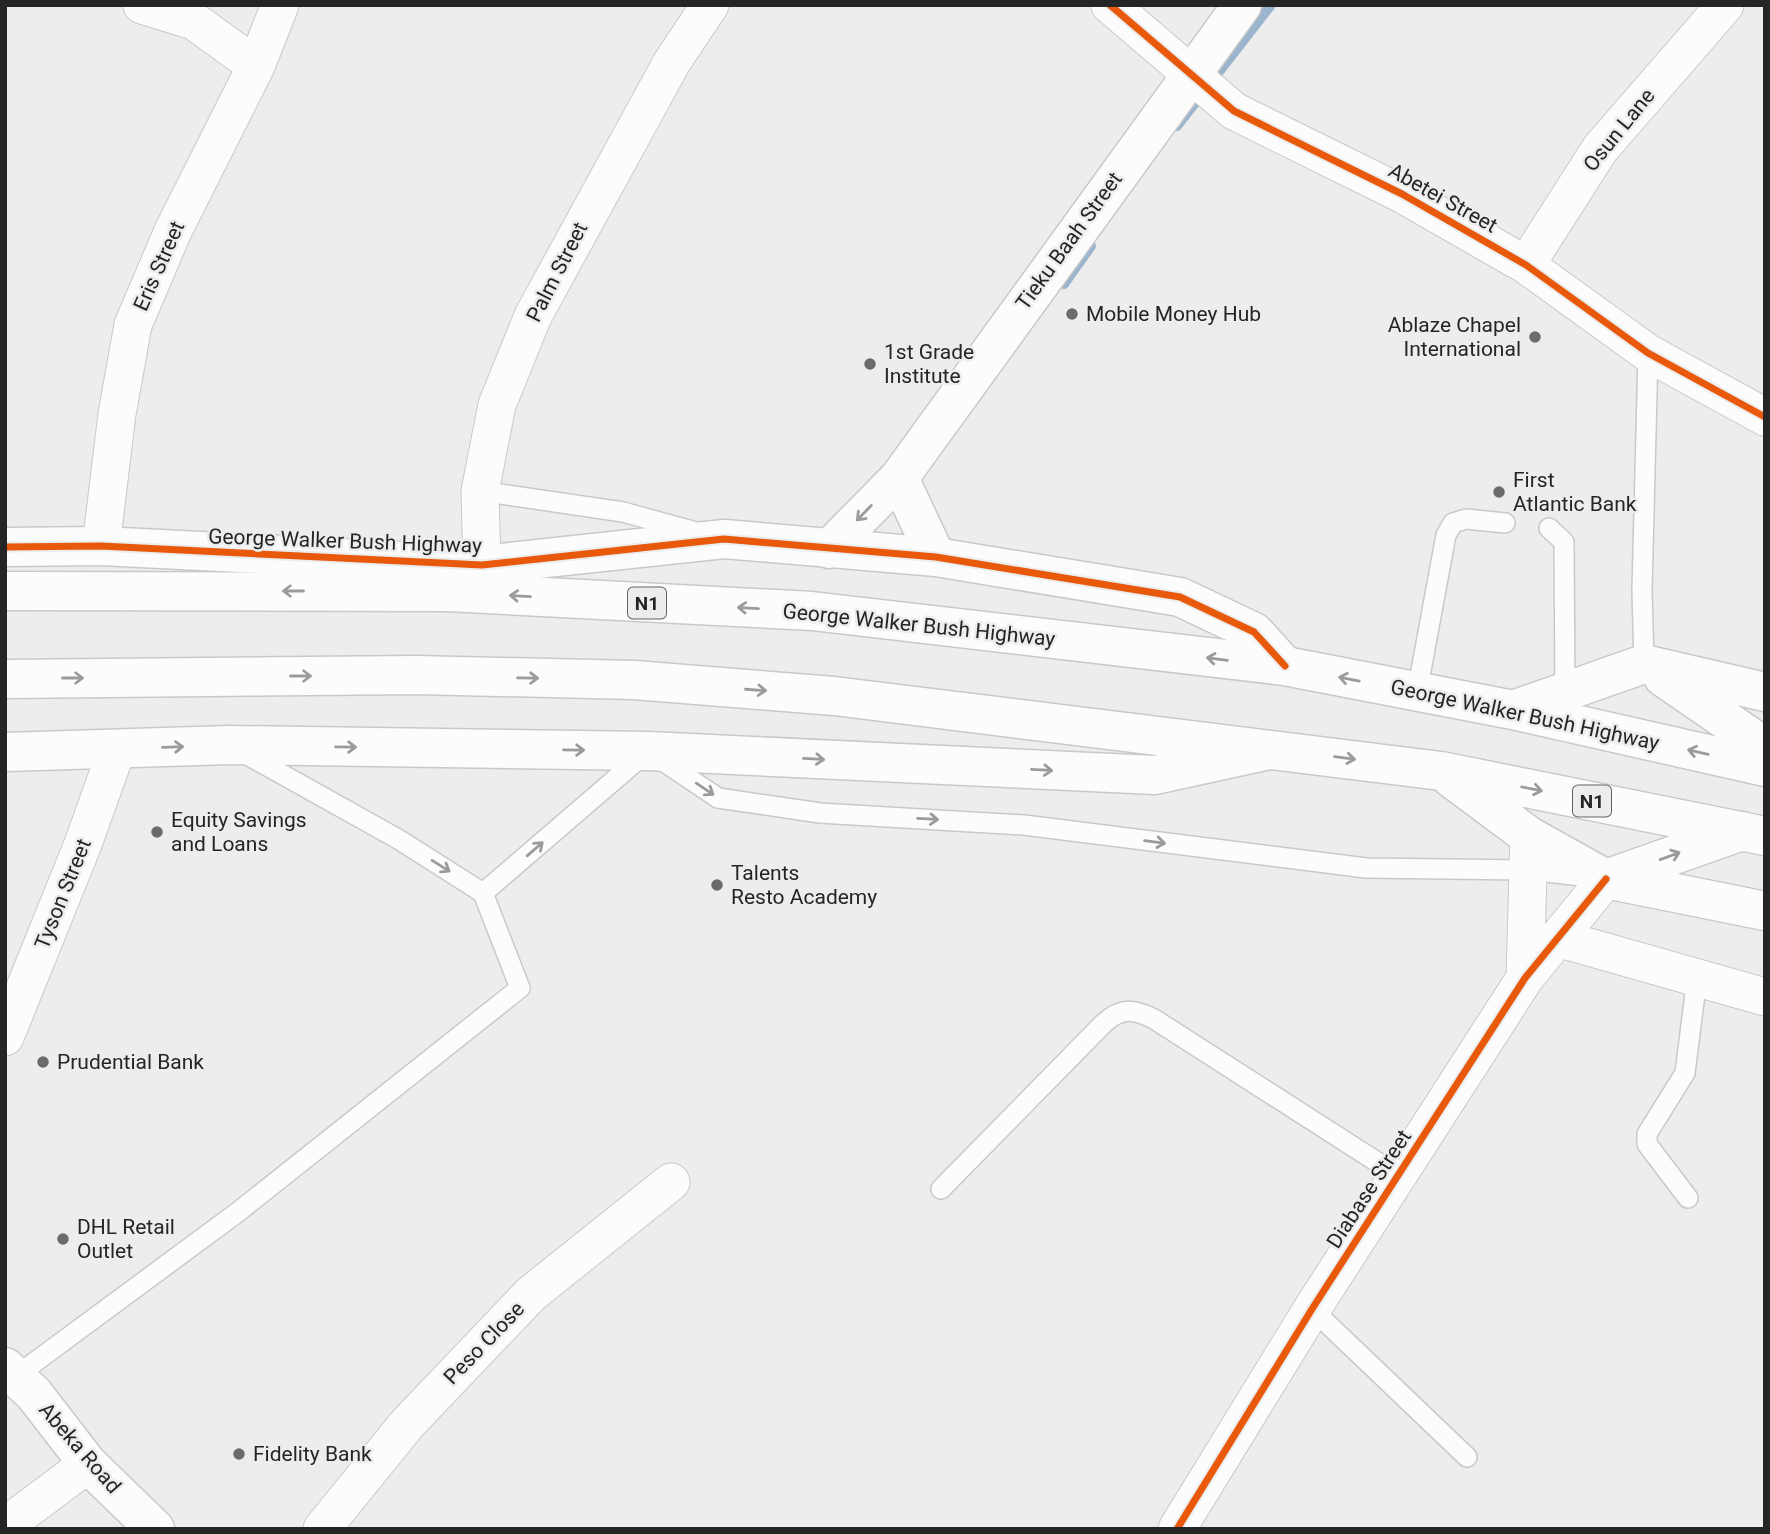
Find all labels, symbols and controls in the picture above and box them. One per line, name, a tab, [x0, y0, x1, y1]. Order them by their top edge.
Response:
street label: Osun Lane	[1578, 84, 1660, 176]
street label: Abetei Street	[1385, 158, 1502, 238]
street label: Tieku Baah Street	[1011, 167, 1127, 315]
street label: Eris Street	[129, 217, 189, 315]
street label: Palm Street	[522, 218, 592, 326]
place label: Mobile Money Hub	[1086, 302, 1261, 326]
marker: Mobile Money Hub	[1064, 306, 1080, 322]
place label: Ablaze Chapel International	[1388, 313, 1521, 361]
marker: Ablaze Chapel International	[1527, 329, 1543, 345]
place label: 1st Grade Institute	[884, 340, 974, 388]
marker: 1st Grade Institute	[862, 356, 878, 372]
place label: First Atlantic Bank	[1513, 468, 1637, 516]
marker: First Atlantic Bank	[1491, 484, 1507, 500]
one-way arrow	[856, 505, 873, 522]
street label: George Walker Bush Highway	[208, 524, 482, 558]
one-way arrow	[282, 584, 305, 598]
road number: N1	[628, 588, 666, 618]
one-way arrow	[510, 589, 532, 602]
street label: George Walker Bush Highway	[782, 599, 1057, 651]
one-way arrow	[736, 602, 759, 615]
one-way arrow	[1206, 652, 1229, 665]
one-way arrow	[289, 669, 312, 683]
one-way arrow	[62, 671, 85, 685]
one-way arrow	[517, 671, 540, 685]
one-way arrow	[1339, 671, 1361, 685]
street label: George Walker Bush Highway	[1389, 675, 1662, 755]
one-way arrow	[744, 684, 766, 697]
one-way arrow	[161, 740, 184, 753]
one-way arrow	[335, 740, 358, 753]
one-way arrow	[562, 743, 585, 756]
one-way arrow	[1687, 745, 1710, 758]
one-way arrow	[803, 752, 826, 765]
one-way arrow	[1334, 752, 1356, 765]
one-way arrow	[1030, 764, 1052, 777]
one-way arrow	[695, 782, 714, 796]
one-way arrow	[1520, 783, 1543, 796]
road number: N1	[1573, 786, 1611, 816]
place label: Equity Savings and Loans	[171, 808, 307, 856]
one-way arrow	[917, 813, 940, 826]
marker: Equity Savings and Loans	[149, 824, 165, 840]
street label: Tyson Street	[30, 835, 96, 953]
one-way arrow	[1143, 835, 1165, 848]
one-way arrow	[525, 841, 543, 857]
one-way arrow	[1659, 849, 1681, 862]
one-way arrow	[430, 860, 450, 874]
place label: Talents Resto Academy	[731, 861, 877, 909]
marker: Talents Resto Academy	[709, 877, 725, 893]
place label: Prudential Bank	[57, 1050, 204, 1074]
marker: Prudential Bank	[35, 1054, 51, 1070]
street label: Diabase Street	[1322, 1125, 1416, 1253]
place label: DHL Retail Outlet	[77, 1215, 175, 1263]
marker: DHL Retail Outlet	[55, 1231, 71, 1247]
street label: Peso Close	[439, 1297, 529, 1389]
street label: Abeka Road	[34, 1398, 126, 1498]
place label: Fidelity Bank	[253, 1442, 372, 1466]
marker: Fidelity Bank	[231, 1446, 247, 1462]

